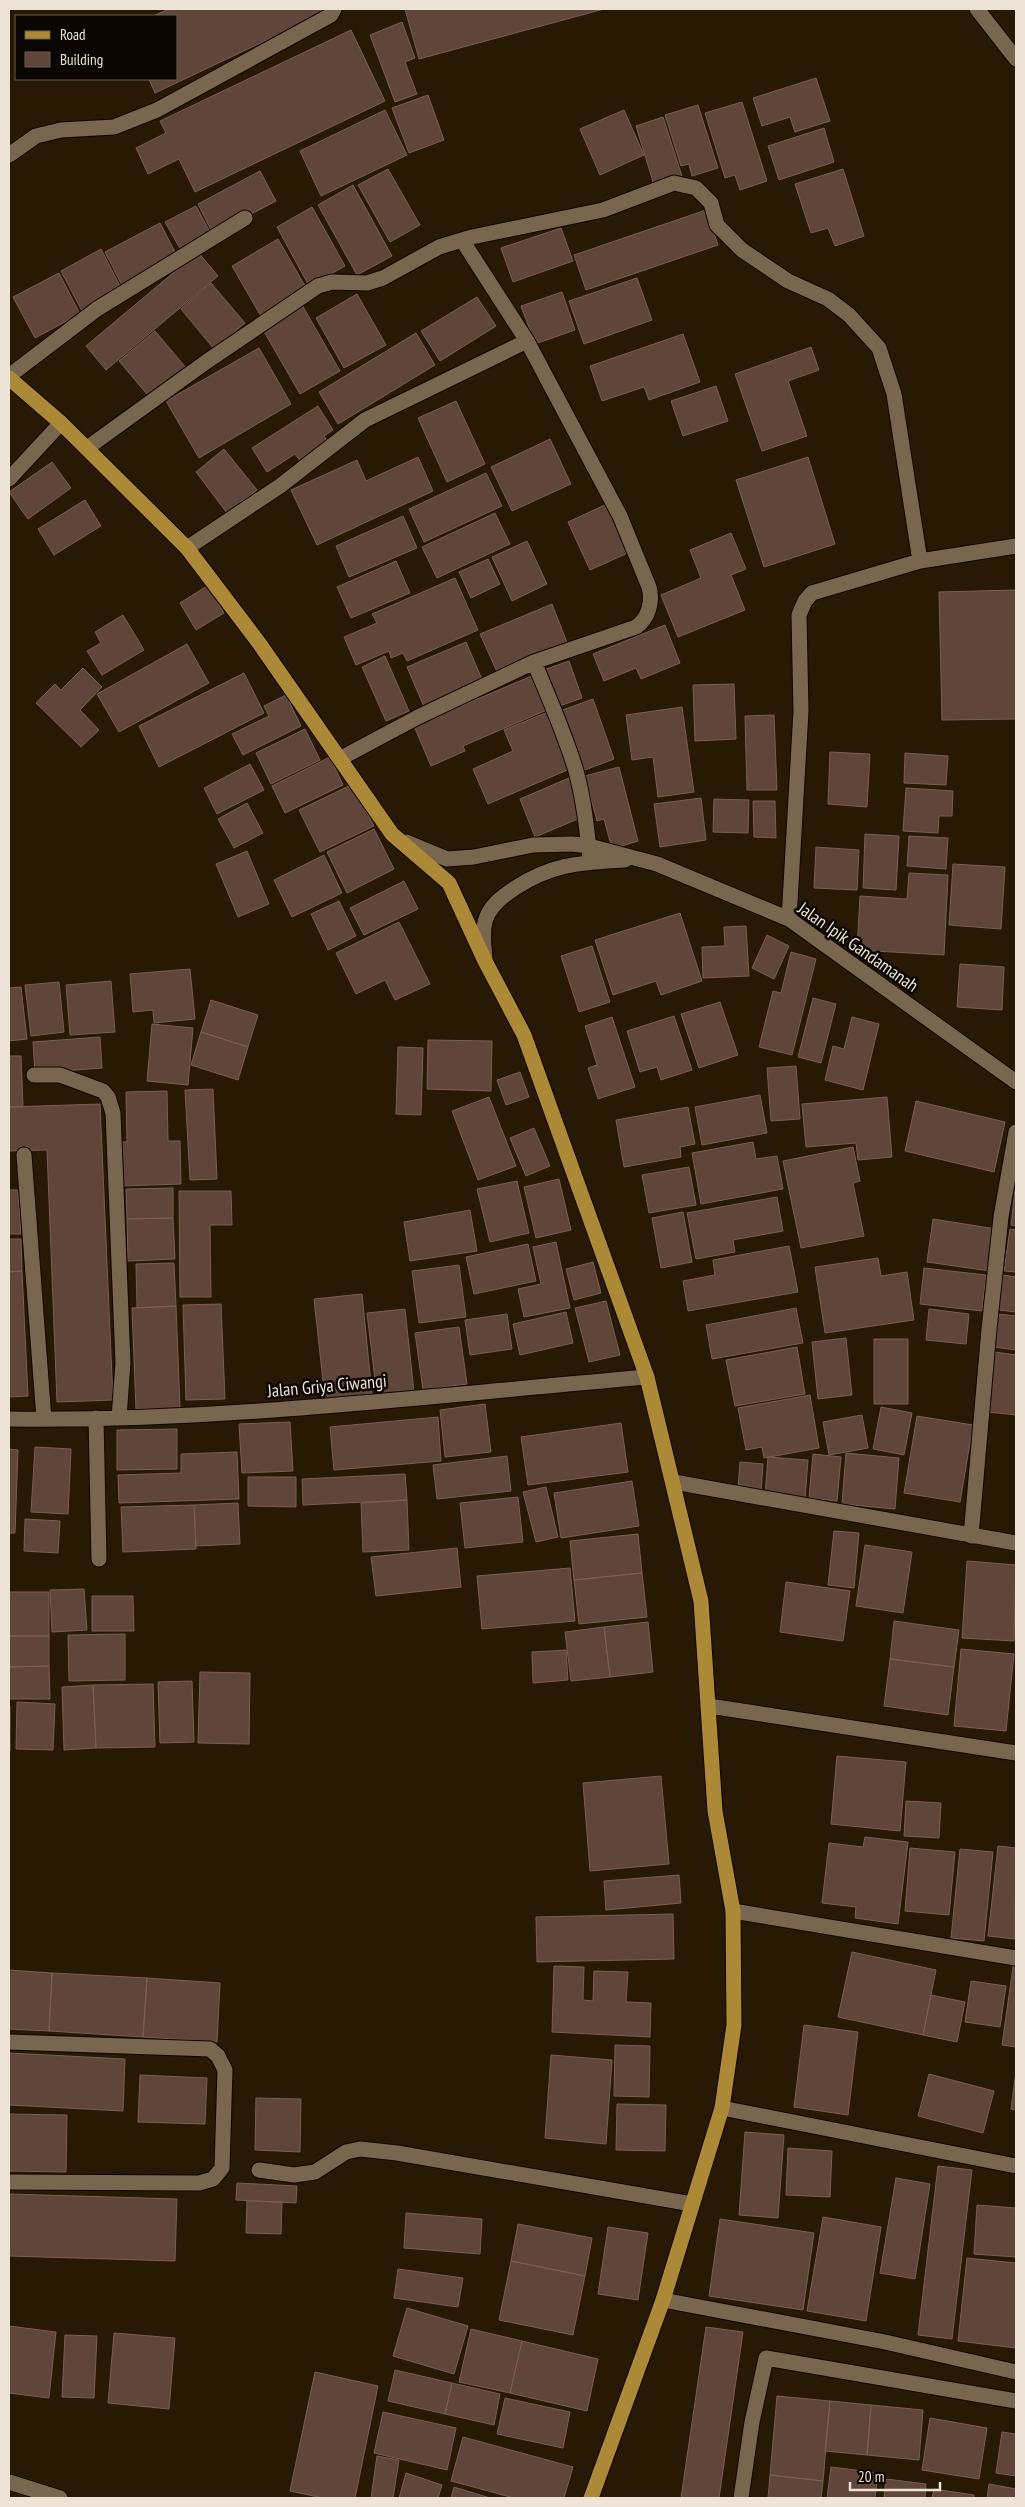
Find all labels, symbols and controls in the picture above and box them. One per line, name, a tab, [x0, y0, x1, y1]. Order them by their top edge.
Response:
legend	[15, 15, 178, 80]
text: Road	[60, 25, 86, 44]
text: Building	[60, 50, 103, 69]
street label: Jalan Ipik Gandamanah	[793, 896, 923, 997]
street label: Jalan Griya Ciwangi	[265, 1369, 388, 1402]
scale bar	[850, 2460, 940, 2492]
text: 20 m	[858, 2467, 884, 2486]

